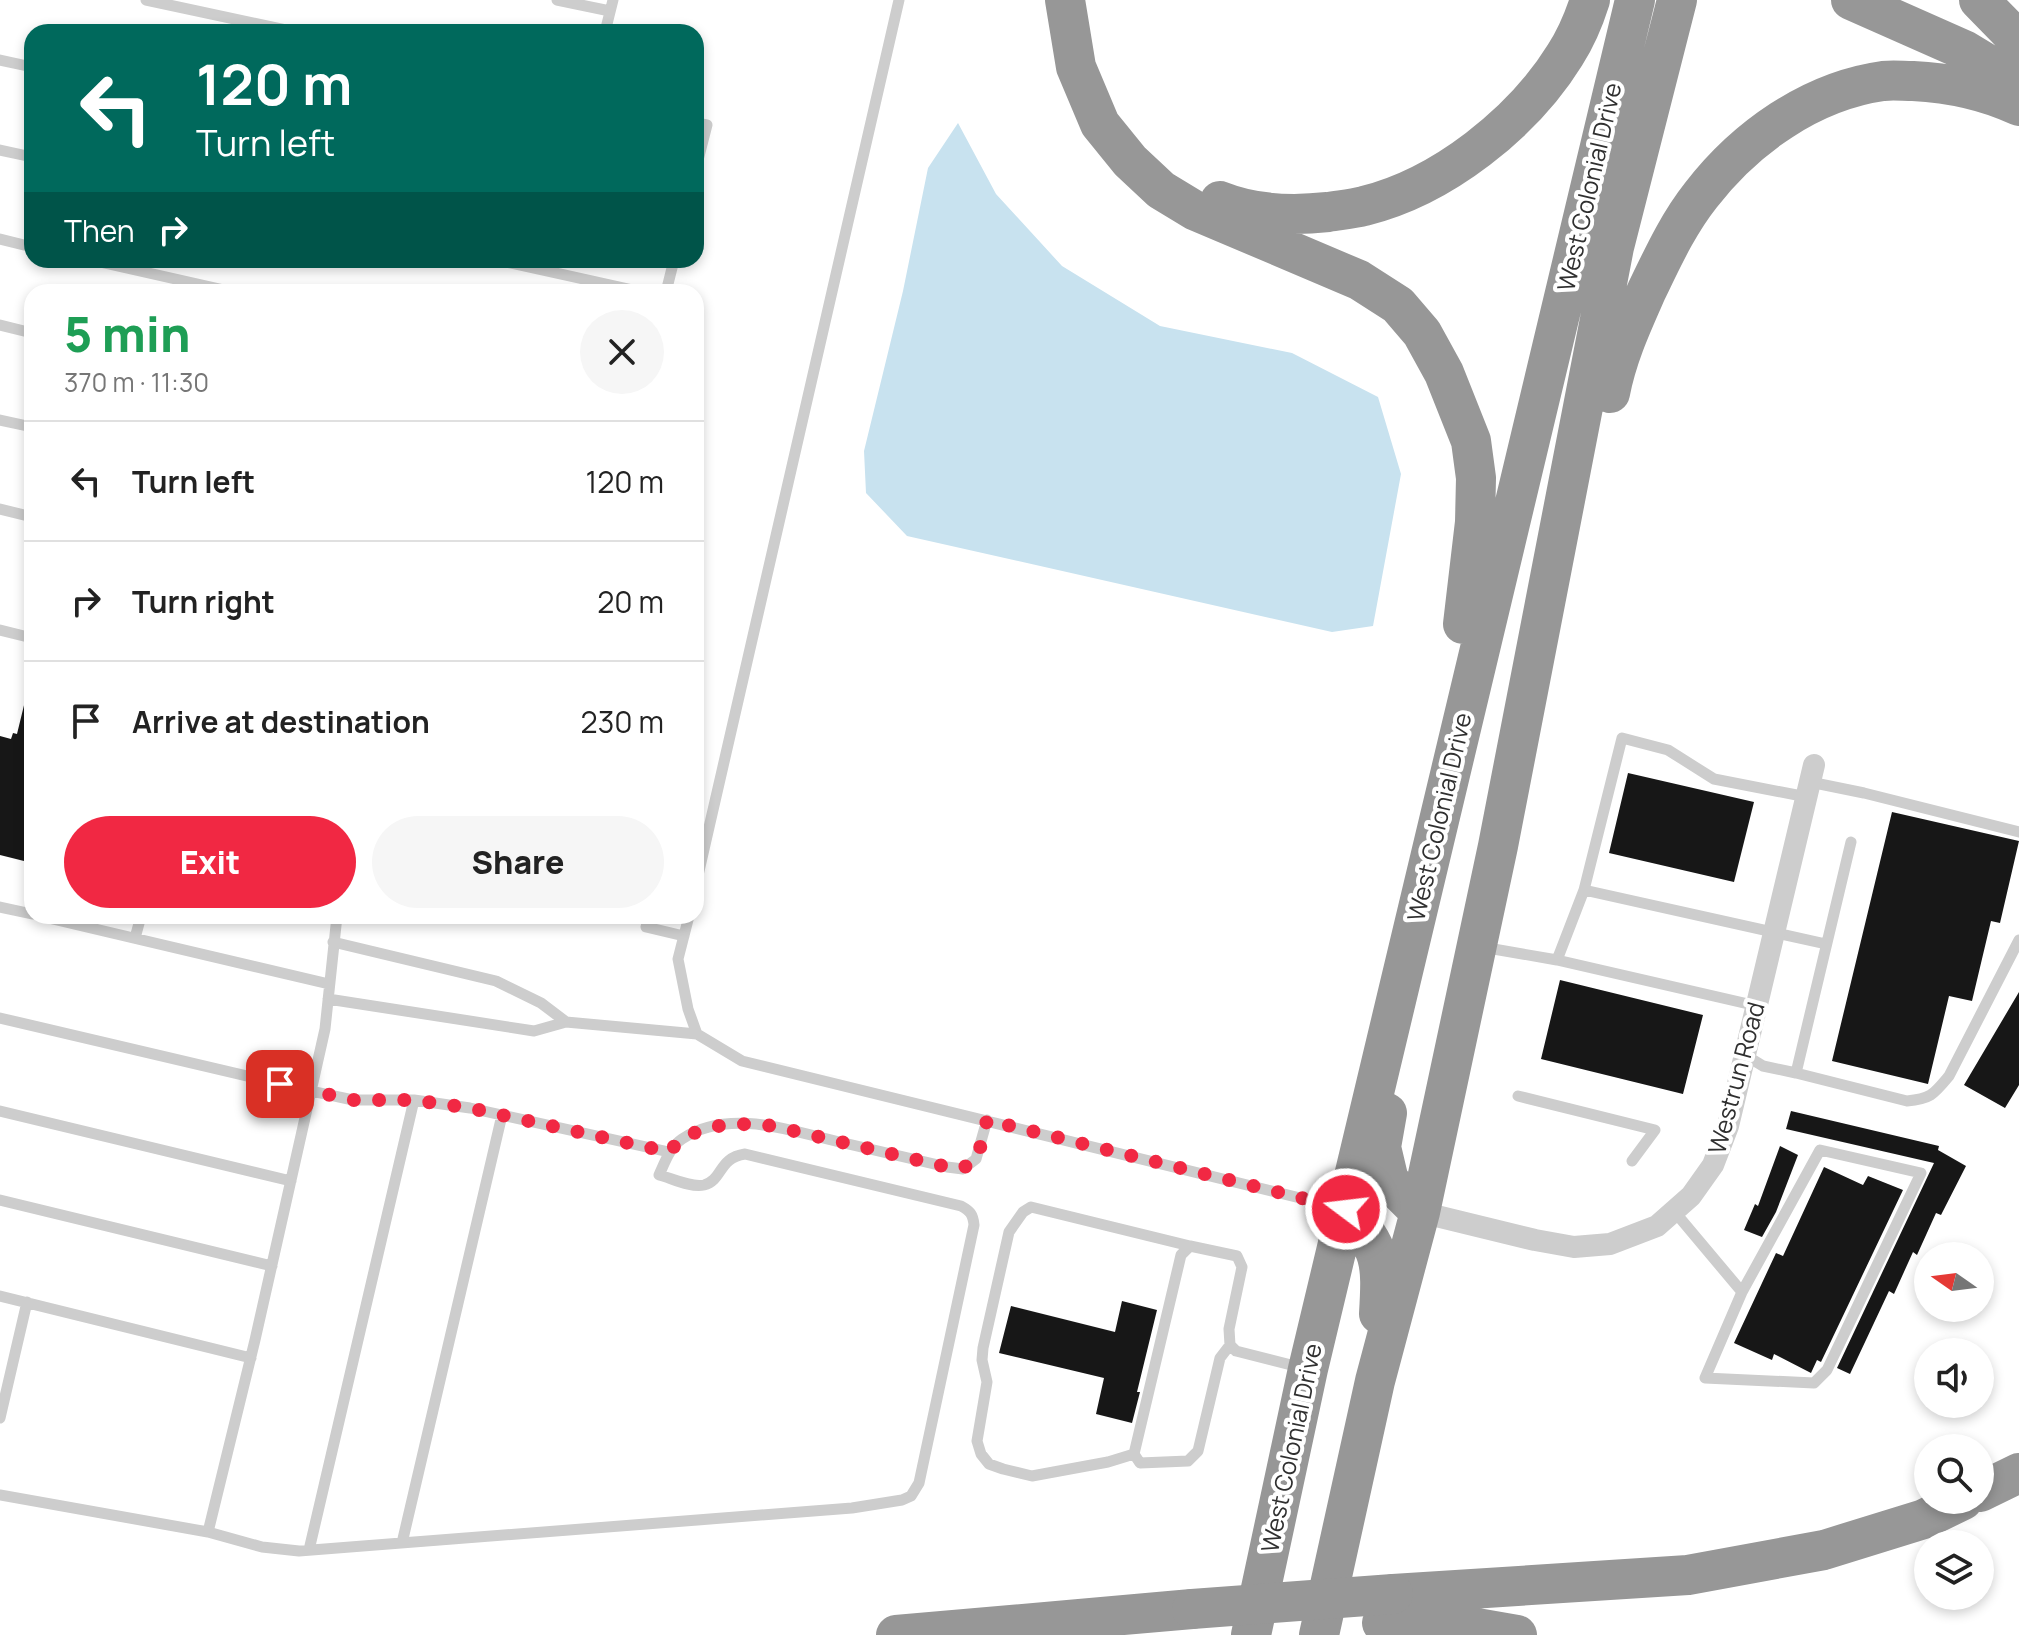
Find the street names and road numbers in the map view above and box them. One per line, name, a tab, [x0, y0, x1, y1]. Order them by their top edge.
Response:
street label: West Colonial Drive	[1549, 79, 1629, 294]
street label: West Colonial Drive	[1399, 709, 1479, 924]
street label: Westrun Road	[1699, 998, 1772, 1157]
street label: West Colonial Drive	[1252, 1340, 1329, 1555]

